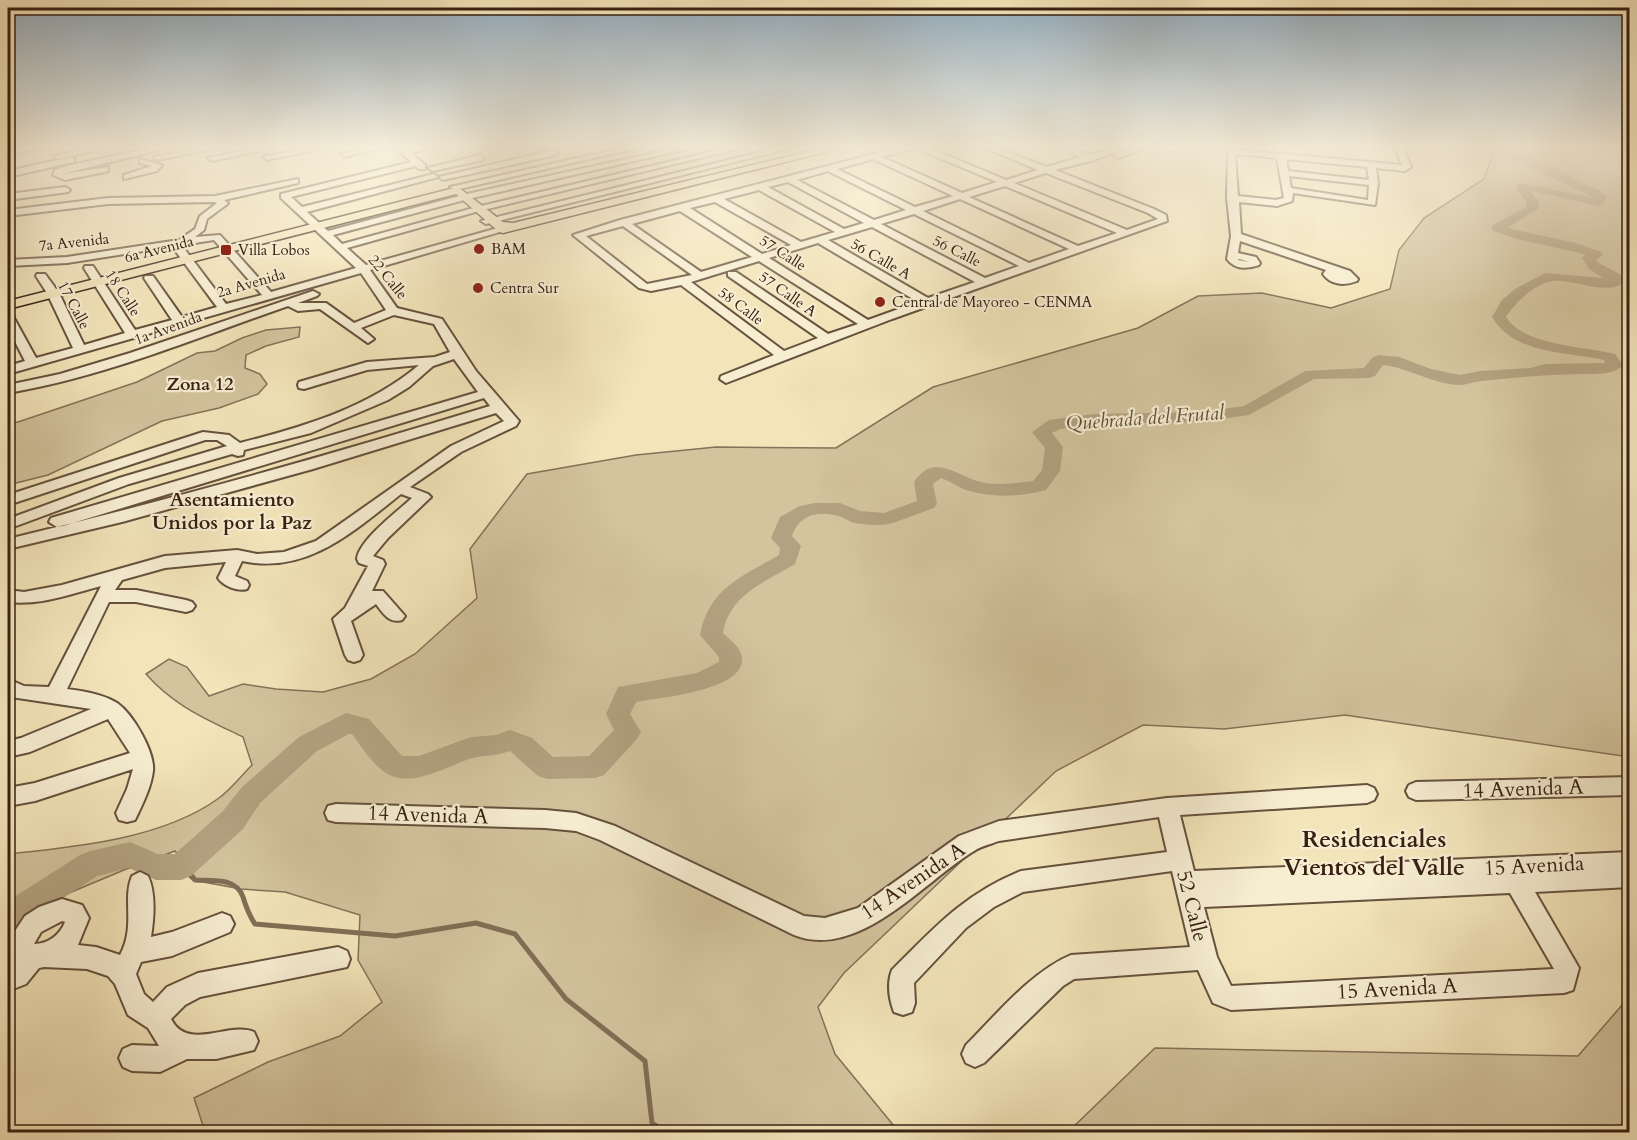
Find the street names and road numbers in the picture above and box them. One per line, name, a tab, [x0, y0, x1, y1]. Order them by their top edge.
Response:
street label: 7a Avenida	[38, 228, 111, 256]
street label: 56 Calle	[929, 230, 985, 272]
street label: 6a Avenida	[122, 231, 196, 267]
street label: 57 Calle	[756, 231, 810, 276]
street label: 56 Calle A	[847, 234, 915, 284]
street label: 22 Calle	[364, 251, 412, 304]
street label: 2a Avenida	[214, 264, 288, 302]
street label: 18 Calle	[101, 266, 146, 320]
street label: 57 Calle A	[755, 267, 821, 321]
street label: 17 Calle	[53, 277, 95, 333]
street label: 58 Calle	[714, 282, 768, 330]
street label: 1a Avenida	[131, 306, 205, 349]
street label: 14 Avenida A	[1462, 772, 1584, 806]
street label: 14 Avenida A	[367, 798, 489, 832]
street label: 14 Avenida A	[855, 835, 971, 927]
street label: 15 Avenida	[1483, 849, 1585, 883]
street label: 52 Calle	[1169, 867, 1215, 945]
street label: 15 Avenida A	[1336, 971, 1458, 1007]

